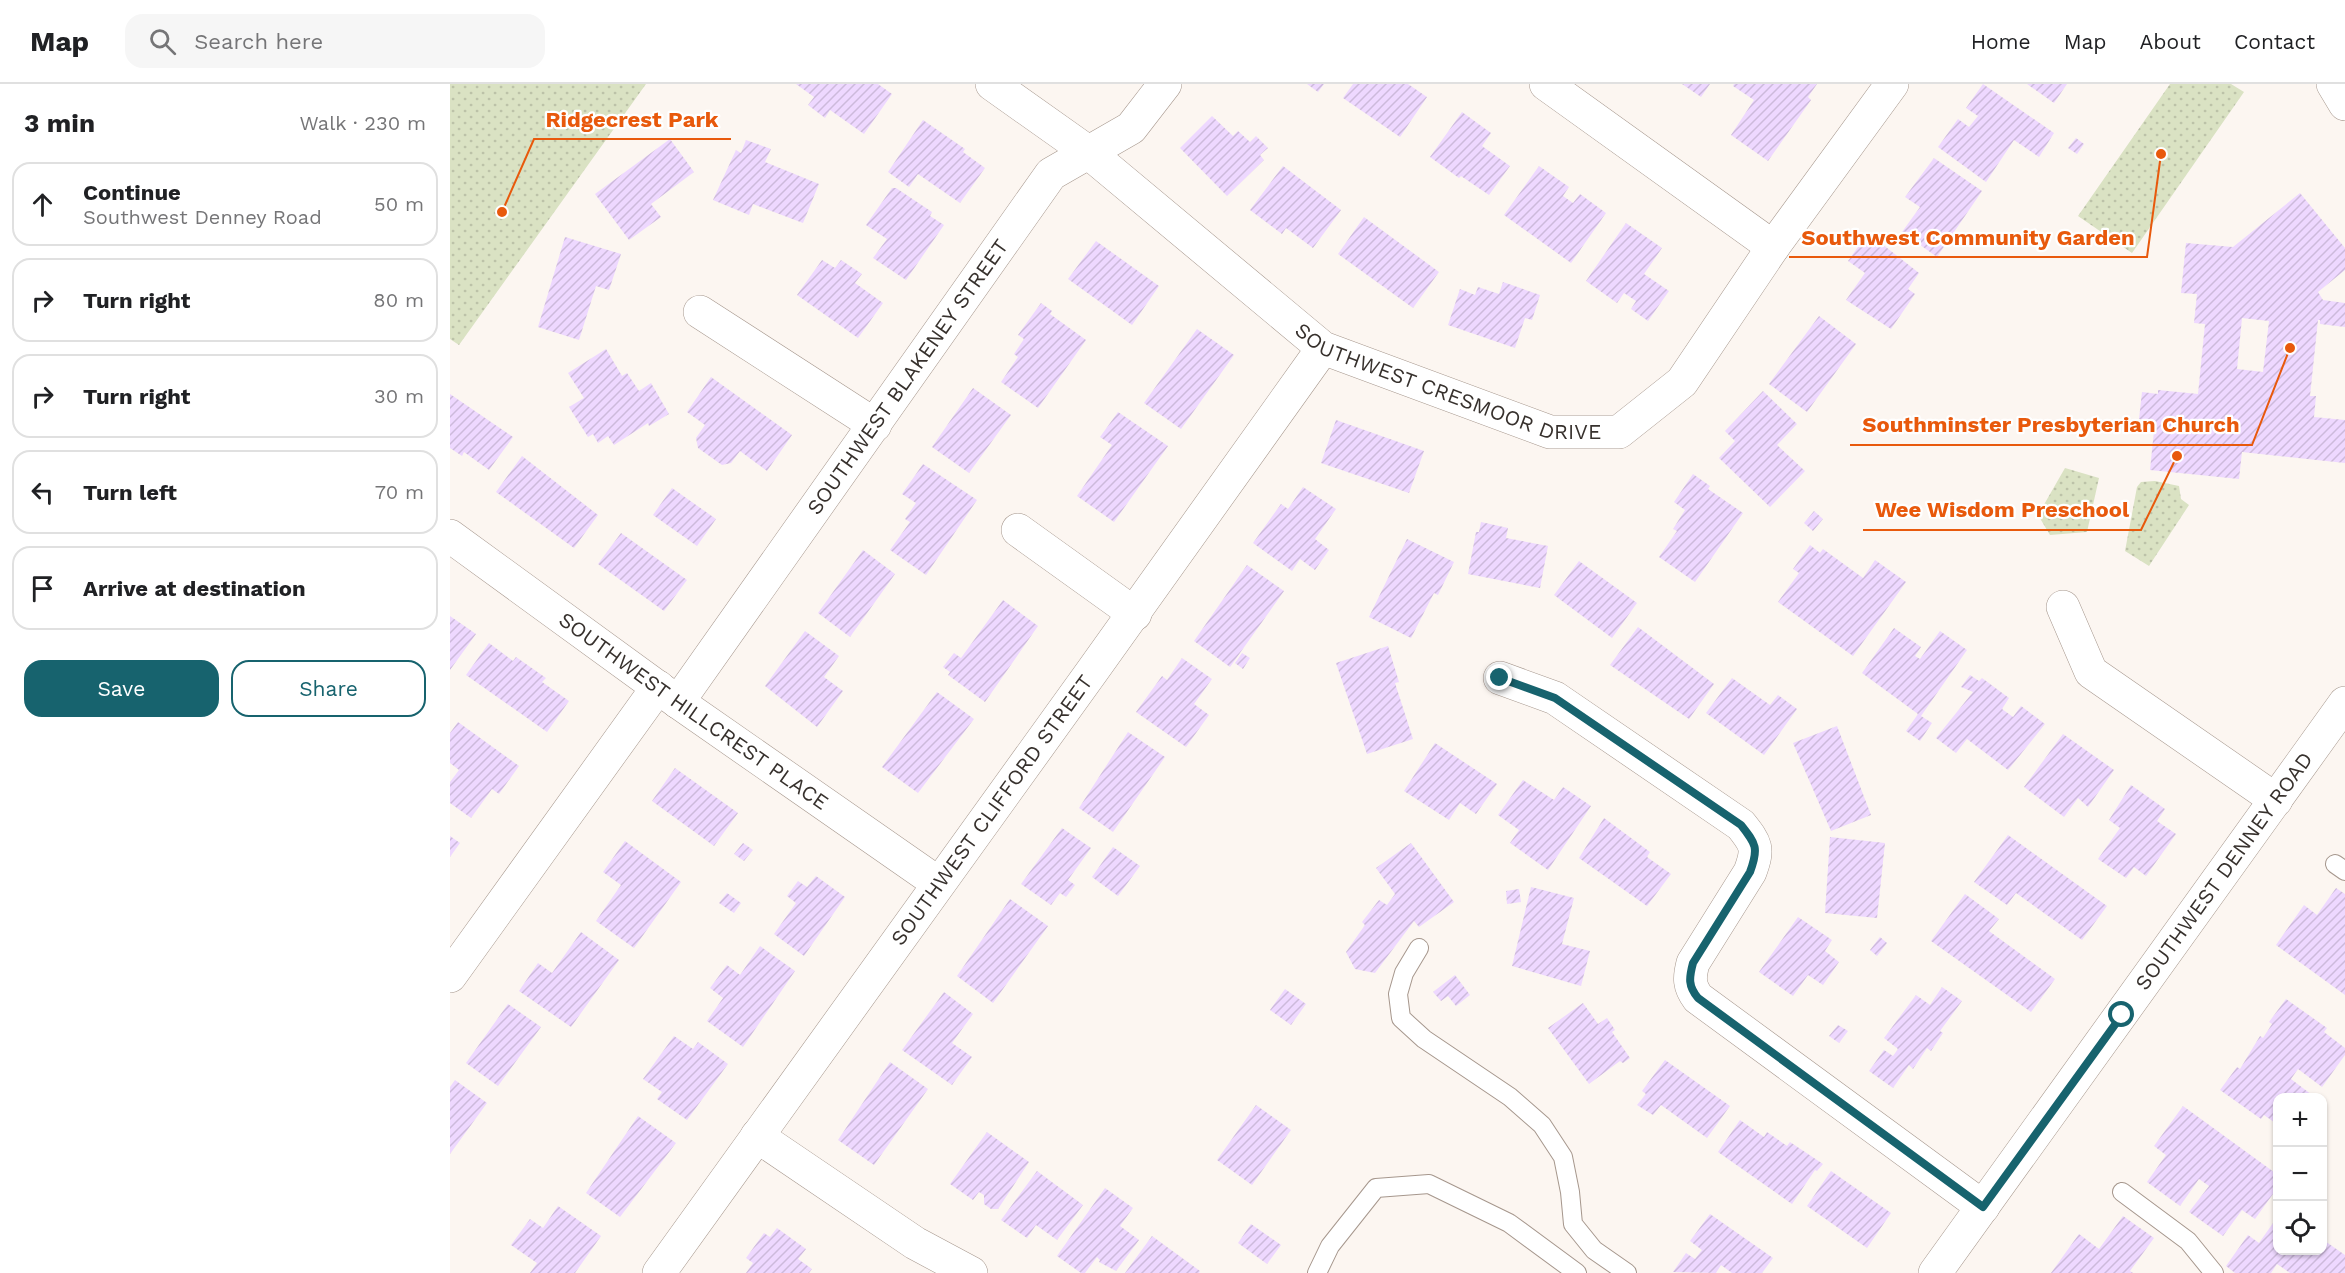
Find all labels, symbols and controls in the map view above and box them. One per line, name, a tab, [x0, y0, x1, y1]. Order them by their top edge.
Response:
search box	[125, 14, 545, 68]
text: Map	[30, 25, 89, 58]
icon: search	[146, 25, 179, 58]
text: Search here	[194, 29, 323, 54]
text: Home	[1971, 29, 2031, 54]
text: Map	[2064, 29, 2107, 54]
text: About	[2140, 29, 2201, 54]
text: Contact	[2234, 29, 2315, 54]
callout: Ridgecrest Park	[534, 99, 731, 139]
text: Ridgecrest Park	[545, 107, 719, 132]
text: 3 min	[24, 108, 95, 138]
text: Walk · 230 m	[299, 111, 426, 135]
text: Continue	[83, 180, 181, 205]
icon: ahead	[26, 188, 59, 221]
text: 50 m	[374, 192, 424, 216]
text: Southwest Denney Road	[83, 205, 322, 229]
callout: Southwest Community Garden	[1789, 217, 2147, 257]
text: Southwest Community Garden	[1801, 225, 2135, 250]
street label: SOUTHWEST BLAKENEY STREET	[801, 234, 1013, 519]
icon: right	[26, 284, 59, 317]
text: Turn right	[83, 288, 190, 313]
text: 80 m	[373, 288, 424, 312]
street label: SOUTHWEST CRESMOOR DRIVE	[1290, 317, 1601, 445]
icon: right	[26, 380, 59, 413]
text: Turn right	[83, 384, 190, 409]
text: 30 m	[374, 384, 424, 408]
callout: Southminster Presbyterian Church	[1850, 405, 2252, 445]
text: Southminster Presbyterian Church	[1862, 412, 2240, 437]
icon: left	[26, 476, 59, 509]
text: Turn left	[83, 480, 177, 505]
text: 70 m	[375, 480, 424, 504]
callout: Wee Wisdom Preschool	[1863, 490, 2141, 530]
text: Wee Wisdom Preschool	[1875, 497, 2130, 522]
icon: arrive	[26, 572, 59, 605]
text: Arrive at destination	[83, 576, 306, 601]
street label: SOUTHWEST HILLCREST PLACE	[554, 607, 833, 815]
button: Save	[24, 660, 219, 717]
button: Share	[231, 660, 426, 717]
route end	[1486, 664, 1512, 690]
street label: SOUTHWEST CLIFFORD STREET	[885, 670, 1098, 950]
street label: SOUTHWEST DENNEY ROAD	[2130, 747, 2318, 995]
route start	[2108, 1001, 2134, 1027]
map controls	[2273, 1093, 2327, 1255]
button: +	[2273, 1093, 2327, 1147]
button: −	[2273, 1147, 2327, 1201]
button: locate	[2273, 1201, 2327, 1255]

